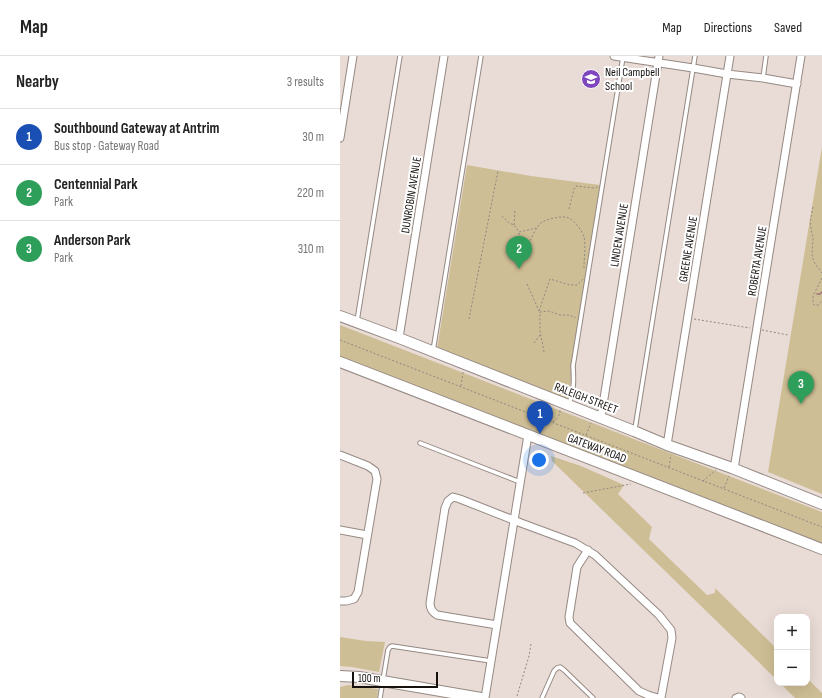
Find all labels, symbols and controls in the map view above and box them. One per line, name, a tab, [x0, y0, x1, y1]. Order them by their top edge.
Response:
text: Map	[20, 16, 48, 39]
text: Map	[662, 19, 682, 36]
text: Directions	[704, 19, 752, 36]
text: Saved	[774, 19, 802, 36]
place label: Neil Campbell School	[605, 65, 660, 94]
school or university icon: Neil Campbell School	[580, 68, 602, 90]
text: Nearby	[16, 72, 59, 92]
text: 3 results	[287, 74, 324, 90]
text: Southbound Gateway at Antrim	[54, 119, 219, 138]
text: 1	[26, 129, 32, 145]
text: 30 m	[302, 129, 324, 145]
text: Bus stop · Gateway Road	[54, 138, 159, 154]
street label: DUNROBIN AVENUE	[398, 156, 425, 234]
text: Centennial Park	[54, 175, 138, 194]
text: 2	[26, 185, 32, 201]
text: 220 m	[297, 185, 324, 201]
text: Park	[54, 194, 73, 210]
street label: LINDEN AVENUE	[607, 202, 632, 268]
street label: GREENE AVENUE	[676, 215, 701, 283]
street label: ROBERTA AVENUE	[745, 225, 770, 297]
text: Anderson Park	[54, 231, 131, 250]
pin: 2	[506, 236, 532, 269]
text: 3	[26, 241, 32, 257]
text: 310 m	[298, 241, 324, 257]
text: Park	[54, 250, 73, 266]
pin: 3	[788, 371, 814, 404]
street label: RALEIGH STREET	[552, 380, 620, 417]
pin: 1	[527, 401, 553, 434]
street label: GATEWAY ROAD	[565, 430, 628, 467]
your location	[529, 450, 549, 470]
map controls	[774, 614, 810, 686]
button: +	[774, 614, 810, 650]
button: −	[774, 650, 810, 686]
scale bar	[352, 670, 438, 689]
text: 100 m	[358, 672, 380, 685]

